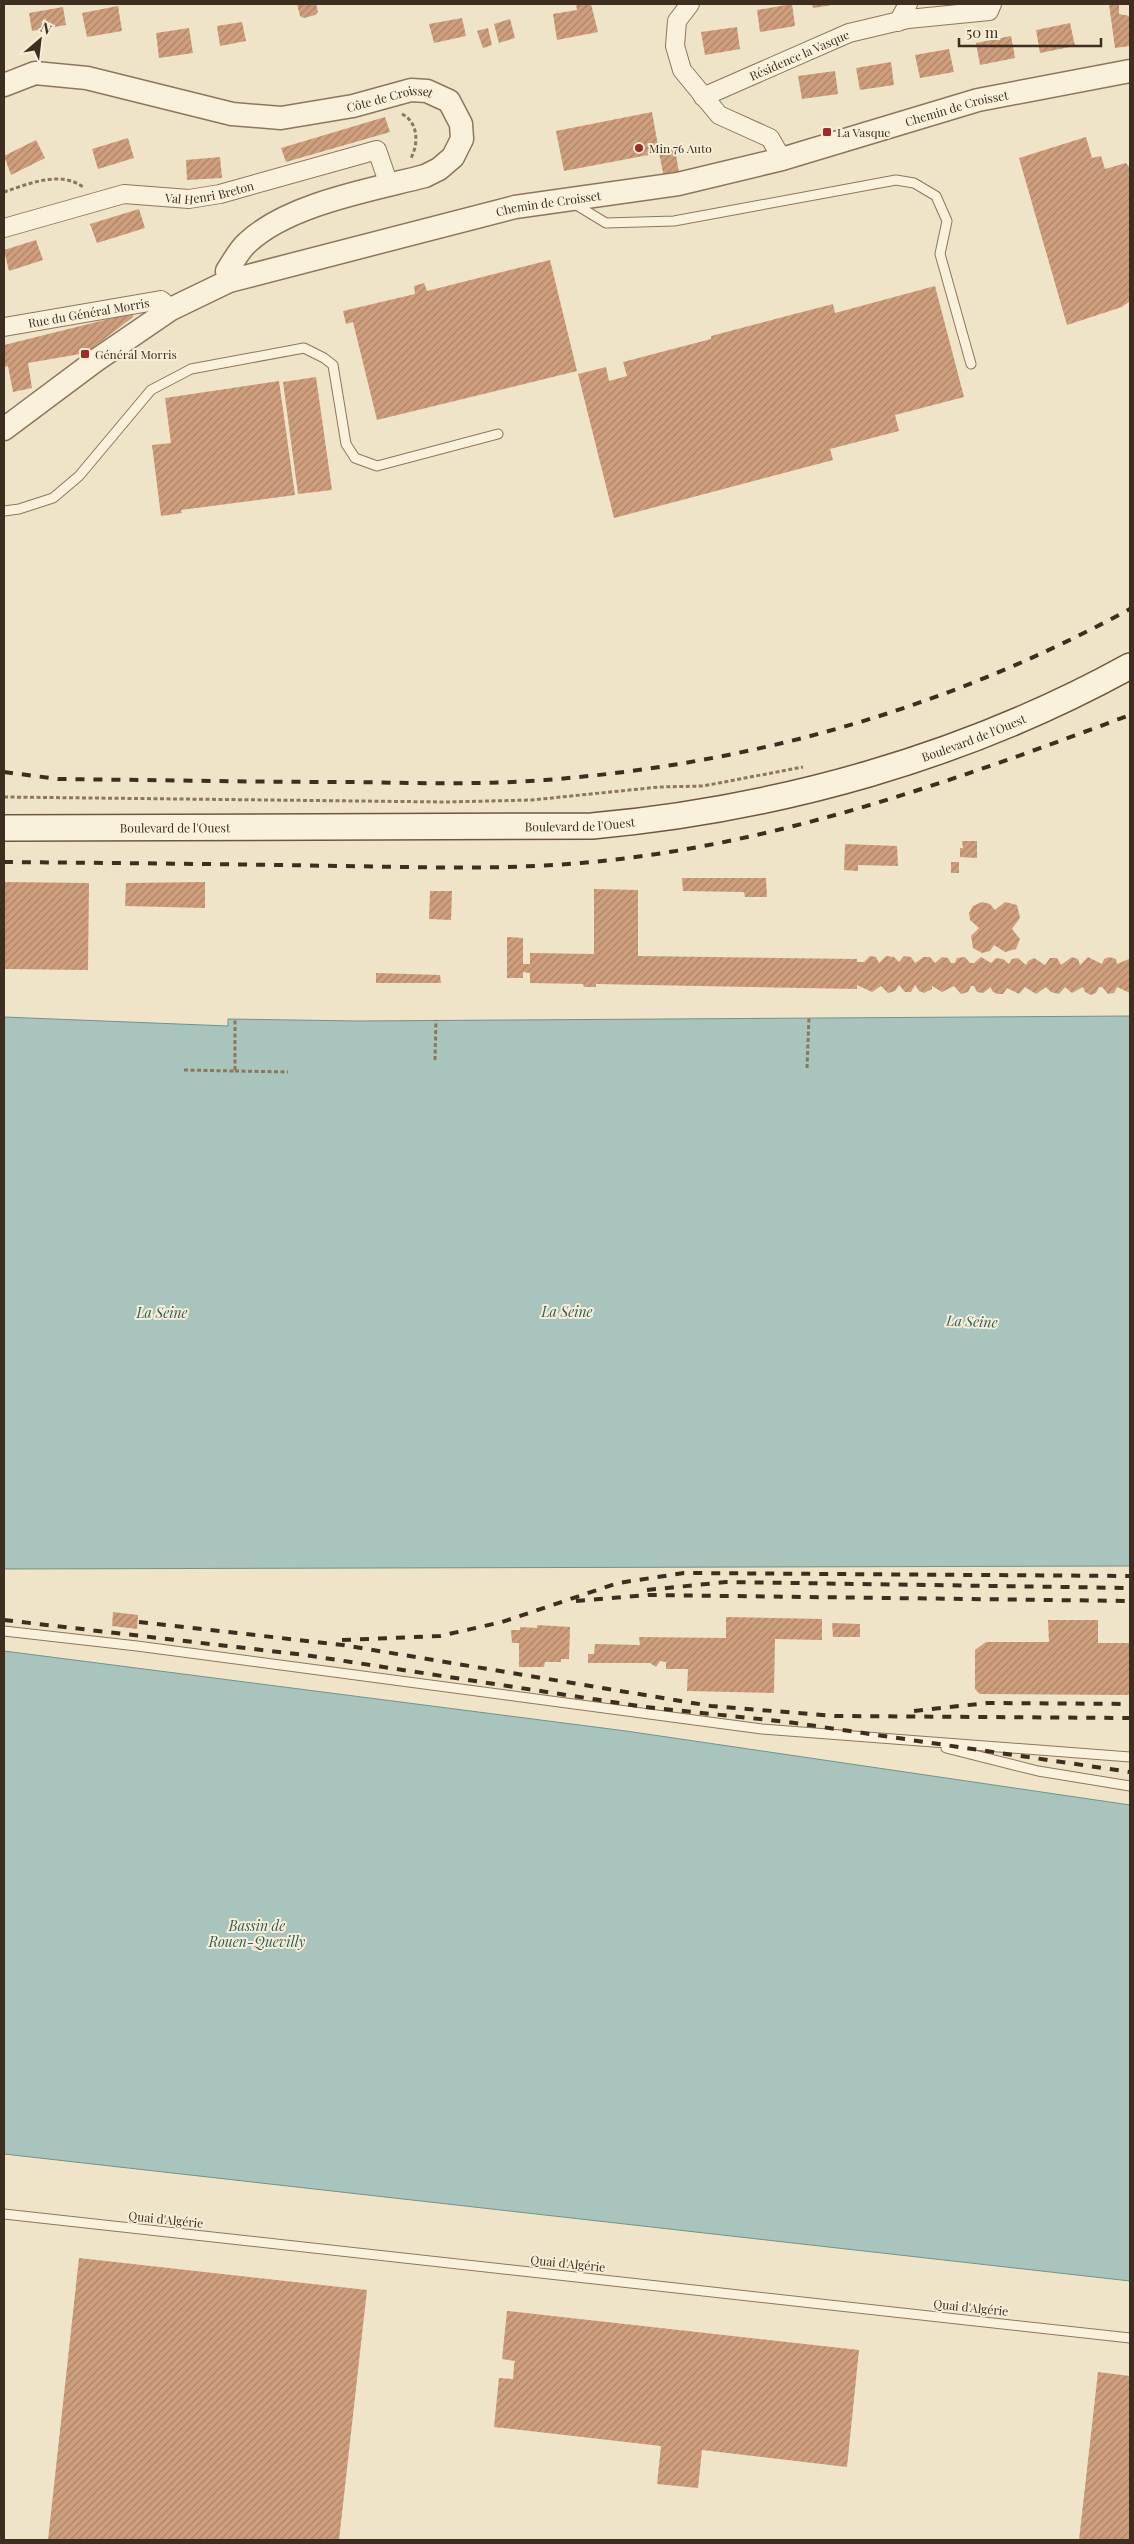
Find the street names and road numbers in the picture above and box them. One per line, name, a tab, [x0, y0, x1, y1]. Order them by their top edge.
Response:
street label: Résidence la Vasque	[747, 26, 852, 84]
street label: Côte de Croisset	[345, 82, 437, 115]
street label: Chemin de Croisset	[903, 86, 1010, 130]
street label: Val Henri Breton	[164, 177, 255, 207]
street label: Chemin de Croisset	[494, 187, 603, 220]
street label: Rue du Général Morris	[27, 294, 151, 331]
street label: Boulevard de l'Ouest	[919, 710, 1029, 765]
street label: Boulevard de l'Ouest	[525, 813, 637, 834]
street label: Boulevard de l'Ouest	[120, 819, 231, 836]
street label: Quai d'Algérie	[128, 2207, 204, 2231]
street label: Quai d'Algérie	[530, 2251, 606, 2275]
street label: Quai d'Algérie	[933, 2295, 1009, 2319]

